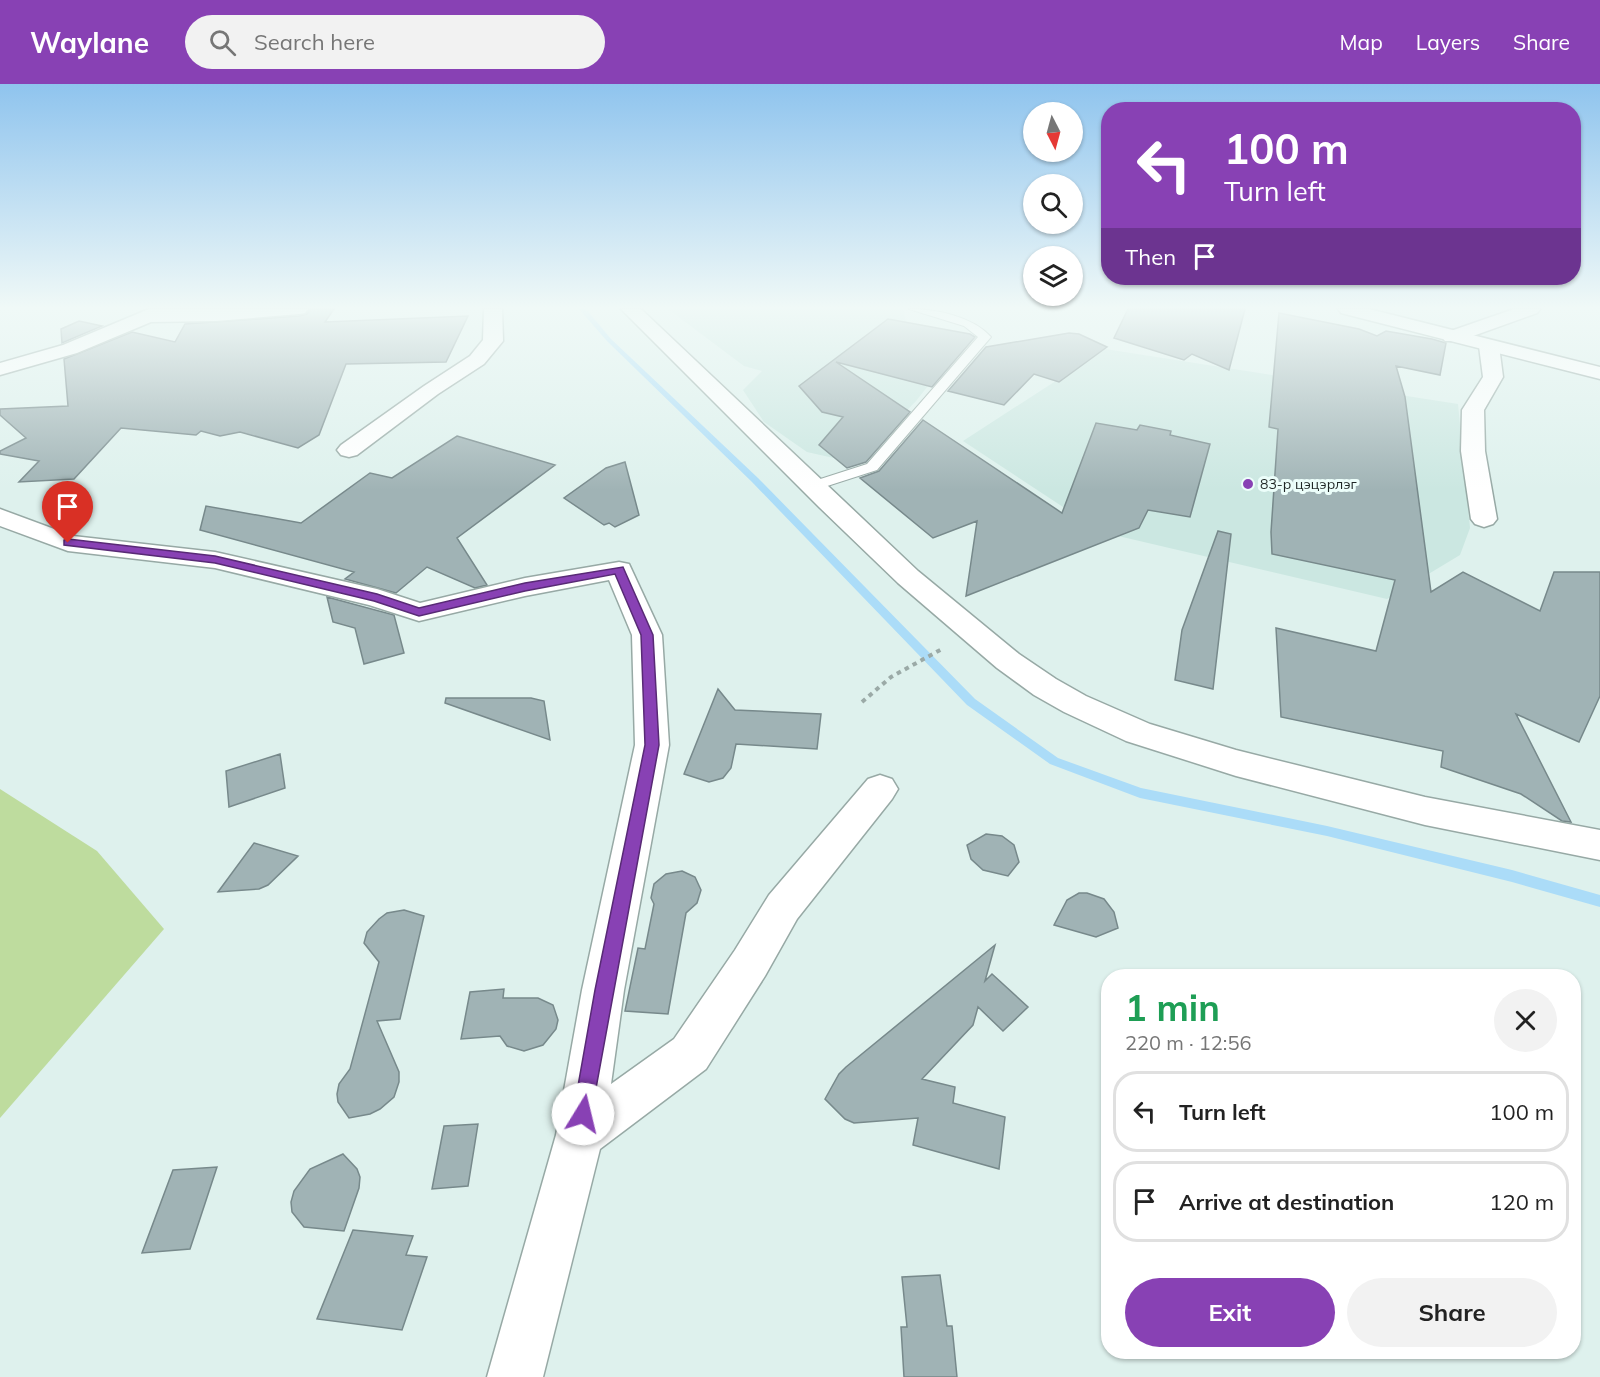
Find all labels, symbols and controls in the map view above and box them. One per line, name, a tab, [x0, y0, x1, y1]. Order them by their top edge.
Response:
search box	[185, 15, 605, 69]
text: Waylane	[30, 25, 149, 60]
icon: search	[206, 26, 239, 59]
text: Search here	[254, 28, 375, 56]
text: Map	[1340, 29, 1383, 55]
text: Layers	[1416, 29, 1480, 55]
text: Share	[1513, 29, 1570, 55]
north arrow	[1023, 102, 1083, 162]
map controls	[1023, 102, 1083, 306]
text: 100 m	[1224, 122, 1349, 175]
icon: left	[1125, 126, 1203, 204]
button: search	[1023, 174, 1083, 234]
text: Turn left	[1224, 174, 1326, 208]
icon: arrive	[1188, 240, 1221, 273]
text: Then	[1125, 243, 1176, 271]
button: layers	[1023, 246, 1083, 306]
place label: 83-р цэцэрлэг	[1260, 475, 1358, 493]
marker: 83-р цэцэрлэг	[1241, 477, 1255, 491]
pin	[42, 481, 93, 543]
icon: arrive	[51, 490, 84, 523]
text: 1 min	[1125, 985, 1220, 1030]
button: close	[1494, 989, 1557, 1052]
text: 220 m · 12:56	[1125, 1030, 1251, 1055]
position arrow	[551, 1082, 615, 1146]
icon: left	[1128, 1095, 1161, 1128]
text: Turn left	[1179, 1098, 1266, 1126]
text: 100 m	[1489, 1098, 1554, 1126]
icon: arrive	[1128, 1185, 1161, 1218]
text: Arrive at destination	[1179, 1188, 1394, 1216]
text: 120 m	[1489, 1188, 1554, 1216]
button: Exit	[1125, 1278, 1335, 1347]
button: Share	[1347, 1278, 1557, 1347]

